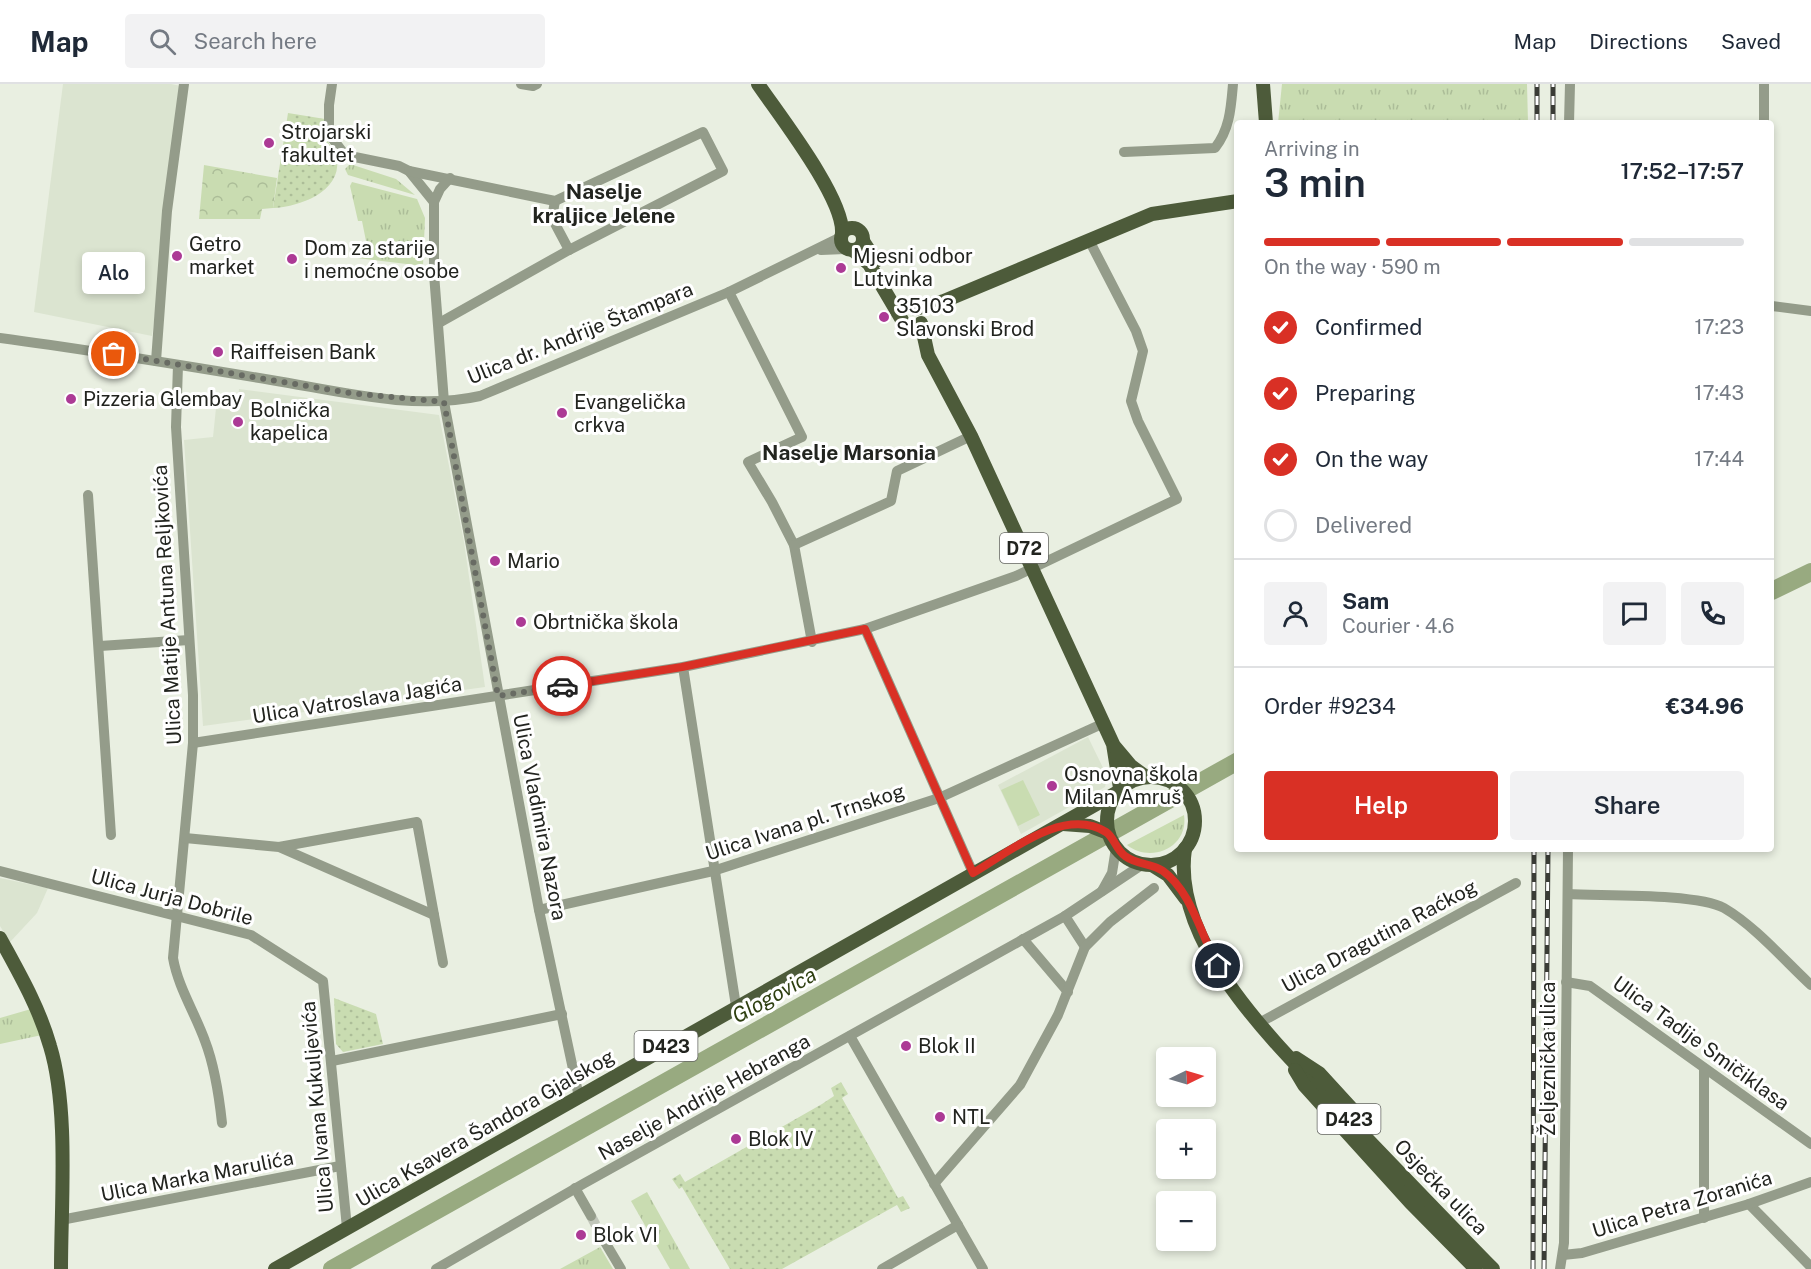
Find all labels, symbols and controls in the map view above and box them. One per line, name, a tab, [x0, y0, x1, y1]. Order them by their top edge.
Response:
search box	[125, 14, 545, 68]
text: Map	[30, 25, 89, 58]
icon: search	[146, 25, 179, 58]
text: Search here	[194, 28, 317, 54]
text: Map	[1514, 29, 1556, 54]
text: Directions	[1589, 29, 1688, 54]
text: Saved	[1721, 29, 1781, 54]
place label: Strojarski fakultet	[281, 120, 371, 167]
marker: Strojarski fakultet	[262, 136, 276, 150]
text: Arriving in	[1264, 137, 1359, 161]
text: 17:52–17:57	[1620, 158, 1744, 184]
text: 3 min	[1264, 160, 1366, 206]
district label: Naselje kraljice Jelene	[533, 179, 675, 228]
place label: Getro market	[189, 232, 255, 279]
place label: Dom za starije i nemoćne osobe	[304, 236, 459, 283]
place label: Mjesni odbor Lutvinka	[853, 244, 973, 291]
marker: Getro market	[170, 249, 184, 263]
callout: Alo	[82, 252, 146, 294]
marker: Dom za starije i nemoćne osobe	[285, 252, 299, 266]
text: On the way · 590 m	[1264, 255, 1441, 279]
text: Alo	[98, 261, 129, 285]
marker: Mjesni odbor Lutvinka	[834, 261, 848, 275]
street label: Ulica dr. Andrije Štampara	[464, 277, 696, 389]
place label: 35103 Slavonski Brod	[896, 294, 1034, 341]
marker: 35103 Slavonski Brod	[877, 310, 891, 324]
icon: check	[1264, 311, 1297, 344]
text: Confirmed	[1315, 314, 1422, 340]
text: 17:23	[1694, 315, 1744, 339]
pin	[88, 328, 139, 379]
icon: bag	[97, 337, 130, 370]
place label: Raiffeisen Bank	[230, 340, 376, 364]
marker: Raiffeisen Bank	[211, 345, 225, 359]
icon: check	[1264, 377, 1297, 410]
text: Preparing	[1315, 380, 1416, 406]
text: 17:43	[1694, 381, 1744, 405]
place label: Pizzeria Glembay	[83, 387, 242, 411]
place label: Evangelička crkva	[574, 390, 686, 437]
marker: Pizzeria Glembay	[64, 392, 78, 406]
place label: Bolnička kapelica	[250, 398, 330, 445]
marker: Evangelička crkva	[555, 406, 569, 420]
marker: Bolnička kapelica	[231, 415, 245, 429]
district label: Naselje Marsonia	[762, 440, 936, 465]
icon: check	[1264, 443, 1297, 476]
text: On the way	[1315, 446, 1428, 472]
text: 17:44	[1694, 447, 1744, 471]
street label: Ulica Matije Antuna Reljkovića	[148, 464, 186, 746]
text: Delivered	[1315, 512, 1412, 538]
road number: D72	[1000, 533, 1048, 563]
place label: Mario	[507, 549, 560, 573]
marker: Mario	[488, 554, 502, 568]
button: person	[1264, 582, 1327, 645]
button: chat	[1603, 582, 1666, 645]
button: phone	[1681, 582, 1744, 645]
text: Sam	[1342, 588, 1389, 614]
place label: Obrtnička škola	[533, 610, 678, 634]
text: Courier · 4.6	[1342, 614, 1454, 638]
marker: Obrtnička škola	[514, 615, 528, 629]
courier	[532, 656, 592, 716]
icon: car	[546, 670, 579, 703]
street label: Ulica Vatroslava Jagića	[251, 672, 463, 728]
text: Order #9234	[1264, 693, 1396, 719]
text: €34.96	[1666, 693, 1744, 719]
street label: Ulica Vladimira Nazora	[508, 712, 572, 922]
place label: Osnovna škola Milan Amruš	[1064, 762, 1198, 809]
button: Help	[1264, 771, 1498, 840]
button: Share	[1510, 771, 1744, 840]
street label: Ulica Ivana pl. Trnskog	[702, 778, 908, 866]
marker: Osnovna škola Milan Amruš	[1045, 779, 1059, 793]
street label: Ulica Jurja Dobrile	[88, 864, 256, 930]
street label: Ulica Dragutina Raćkog	[1277, 874, 1481, 998]
pin	[1192, 940, 1243, 991]
icon: home	[1201, 949, 1234, 982]
water label: Glogovica	[727, 962, 821, 1028]
street label: Ulica Tadije Smičiklasa	[1608, 971, 1794, 1115]
street label: Željeznička ulica	[1536, 982, 1560, 1136]
street label: Ulica Ivana Kukuljevića	[296, 1000, 338, 1214]
street label: Naselje Andrije Hebranga	[594, 1029, 814, 1165]
road number: D423	[634, 1031, 698, 1061]
place label: Blok II	[918, 1034, 976, 1058]
marker: Blok II	[899, 1039, 913, 1053]
street label: Ulica Ksavera Šandora Gjalskog	[352, 1044, 618, 1212]
north arrow	[1156, 1047, 1216, 1107]
map controls	[1156, 1047, 1216, 1251]
road number: D423	[1318, 1104, 1380, 1134]
place label: NTL	[952, 1105, 991, 1129]
marker: NTL	[933, 1110, 947, 1124]
button: +	[1156, 1119, 1216, 1179]
place label: Blok IV	[748, 1127, 813, 1151]
marker: Blok IV	[729, 1132, 743, 1146]
street label: Osječka ulica	[1389, 1134, 1493, 1240]
street label: Ulica Marka Marulića	[99, 1146, 295, 1206]
street label: Ulica Petra Zoranića	[1589, 1165, 1775, 1243]
button: −	[1156, 1191, 1216, 1251]
place label: Blok VI	[593, 1223, 658, 1247]
marker: Blok VI	[574, 1228, 588, 1242]

